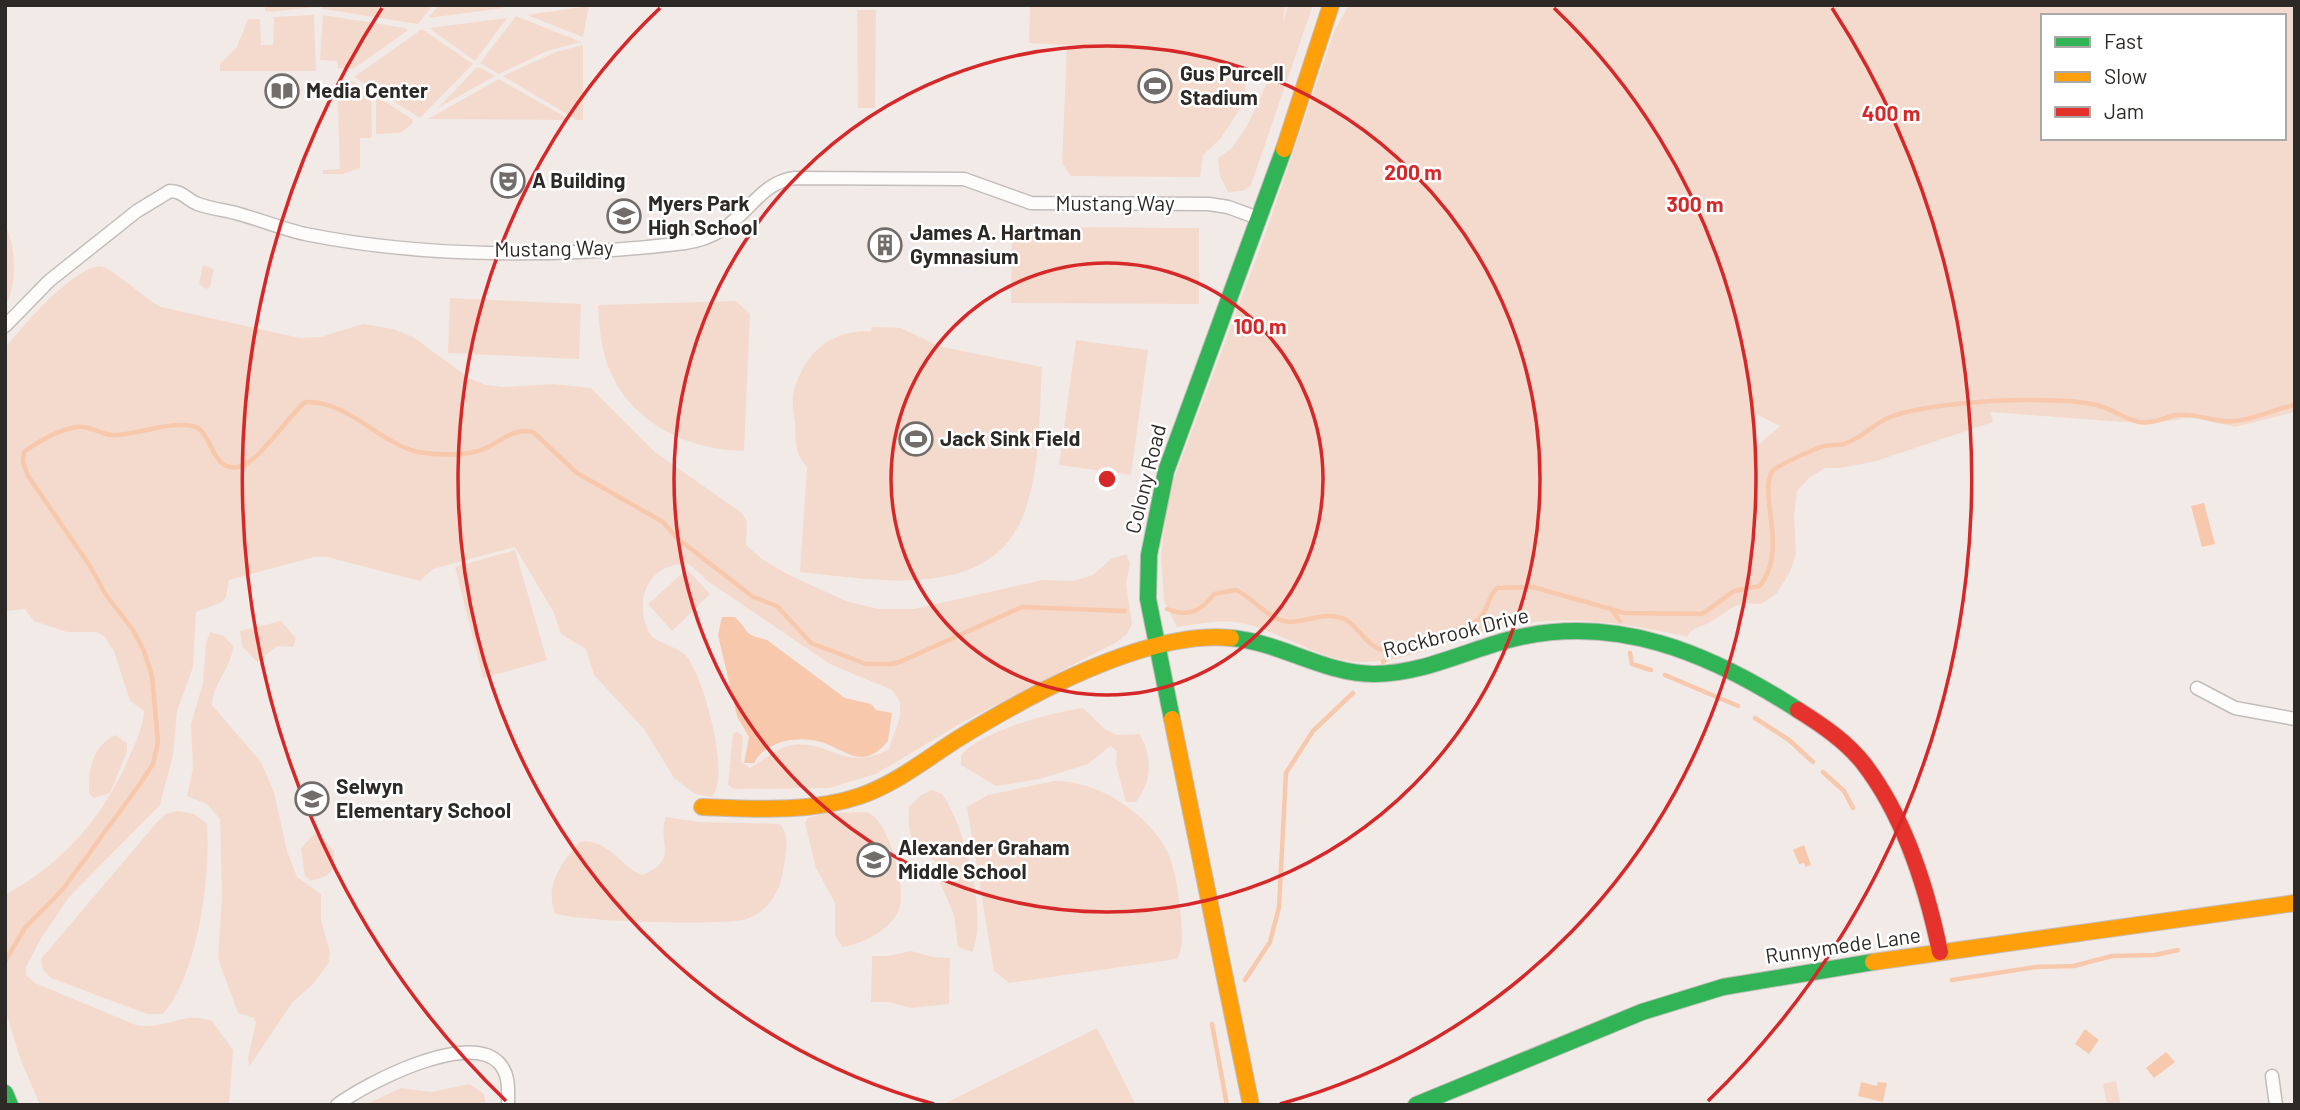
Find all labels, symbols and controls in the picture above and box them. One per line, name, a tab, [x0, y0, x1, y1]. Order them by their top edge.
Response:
legend	[2041, 14, 2286, 140]
text: Fast	[2104, 28, 2144, 53]
place label: Gus Purcell Stadium	[1180, 60, 1284, 109]
text: Slow	[2104, 63, 2147, 88]
sports icon: Gus Purcell Stadium	[1136, 67, 1174, 105]
library icon: Media Center	[263, 72, 301, 110]
place label: Media Center	[306, 77, 428, 102]
text: Jam	[2104, 98, 2144, 123]
text: 400 m	[1862, 100, 1920, 125]
text: 200 m	[1384, 159, 1442, 184]
theatre icon: A Building	[489, 162, 527, 200]
place label: A Building	[532, 167, 626, 192]
place label: Myers Park High School	[648, 190, 758, 239]
street label: Mustang Way	[1055, 190, 1175, 215]
text: 300 m	[1666, 191, 1724, 216]
school or university icon: Myers Park High School	[605, 197, 643, 235]
place label: James A. Hartman Gymnasium	[910, 219, 1081, 268]
building icon: James A. Hartman Gymnasium	[866, 226, 904, 264]
street label: Mustang Way	[494, 234, 614, 261]
text: 100 m	[1233, 313, 1287, 338]
sports icon: Jack Sink Field	[897, 420, 935, 458]
street label: Colony Road	[1119, 421, 1170, 536]
place label: Jack Sink Field	[940, 425, 1080, 450]
centre of rings	[1095, 467, 1119, 491]
street label: Rockbrook Drive	[1380, 601, 1531, 662]
place label: Selwyn Elementary School	[336, 773, 511, 822]
school or university icon: Selwyn Elementary School	[293, 780, 331, 818]
place label: Alexander Graham Middle School	[898, 834, 1070, 883]
school or university icon: Alexander Graham Middle School	[855, 841, 893, 879]
street label: Runnymede Lane	[1764, 921, 1922, 968]

